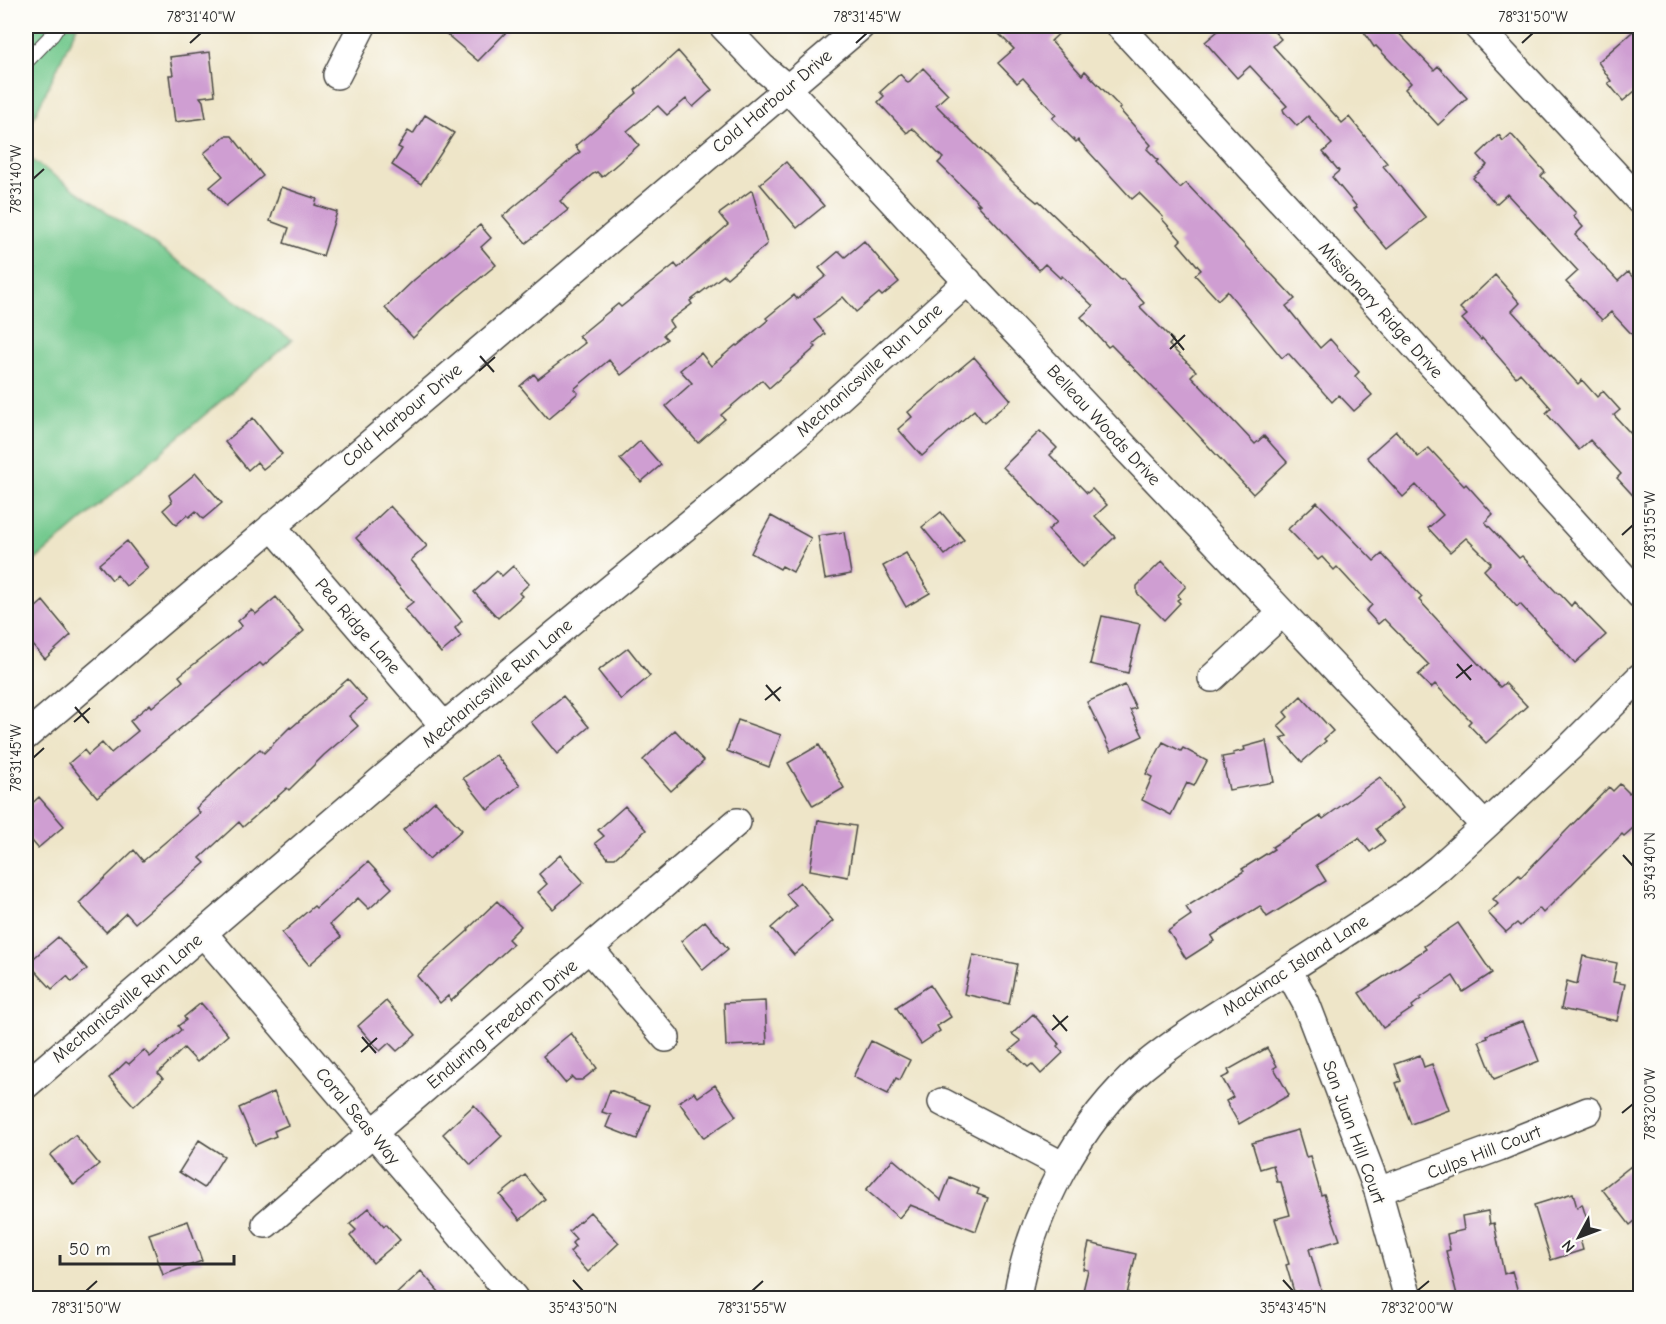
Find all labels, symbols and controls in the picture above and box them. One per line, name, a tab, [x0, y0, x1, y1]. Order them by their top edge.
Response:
text: 78°31'40"W	[167, 8, 235, 26]
text: 78°31'45"W	[833, 8, 901, 26]
text: 78°31'50"W	[1498, 8, 1568, 26]
street label: Cold Harbour Drive	[708, 45, 836, 158]
text: 78°31'40"W	[7, 145, 25, 213]
street label: Missionary Ridge Drive	[1314, 238, 1447, 383]
street label: Mechanicsville Run Lane	[792, 299, 947, 442]
street label: Cold Harbour Drive	[338, 359, 466, 472]
street label: Belleau Woods Drive	[1042, 361, 1165, 490]
text: 78°31'55"W	[1641, 491, 1659, 559]
street label: Pea Ridge Lane	[310, 574, 405, 678]
street label: Mechanicsville Run Lane	[418, 615, 577, 752]
text: 78°31'45"W	[7, 724, 25, 792]
text: 35°43'40"N	[1641, 832, 1659, 900]
street label: Mackinac Island Lane	[1218, 910, 1372, 1021]
street label: Mechanicsville Run Lane	[48, 930, 207, 1067]
street label: Enduring Freedom Drive	[423, 955, 582, 1094]
street label: San Juan Hill Court	[1318, 1058, 1389, 1207]
street label: Coral Seas Way	[311, 1064, 405, 1170]
text: 78°32'00"W	[1641, 1068, 1659, 1140]
street label: Culps Hill Court	[1424, 1121, 1545, 1184]
north arrow	[1549, 1207, 1609, 1267]
scale bar	[60, 1228, 234, 1266]
text: N	[1558, 1236, 1579, 1256]
text: 50 m	[69, 1239, 111, 1260]
text: 78°31'50"W	[51, 1299, 121, 1317]
text: 35°43'50"N	[549, 1299, 617, 1317]
text: 78°31'55"W	[718, 1299, 786, 1317]
text: 35°43'45"N	[1260, 1299, 1326, 1317]
text: 78°32'00"W	[1381, 1299, 1453, 1317]

